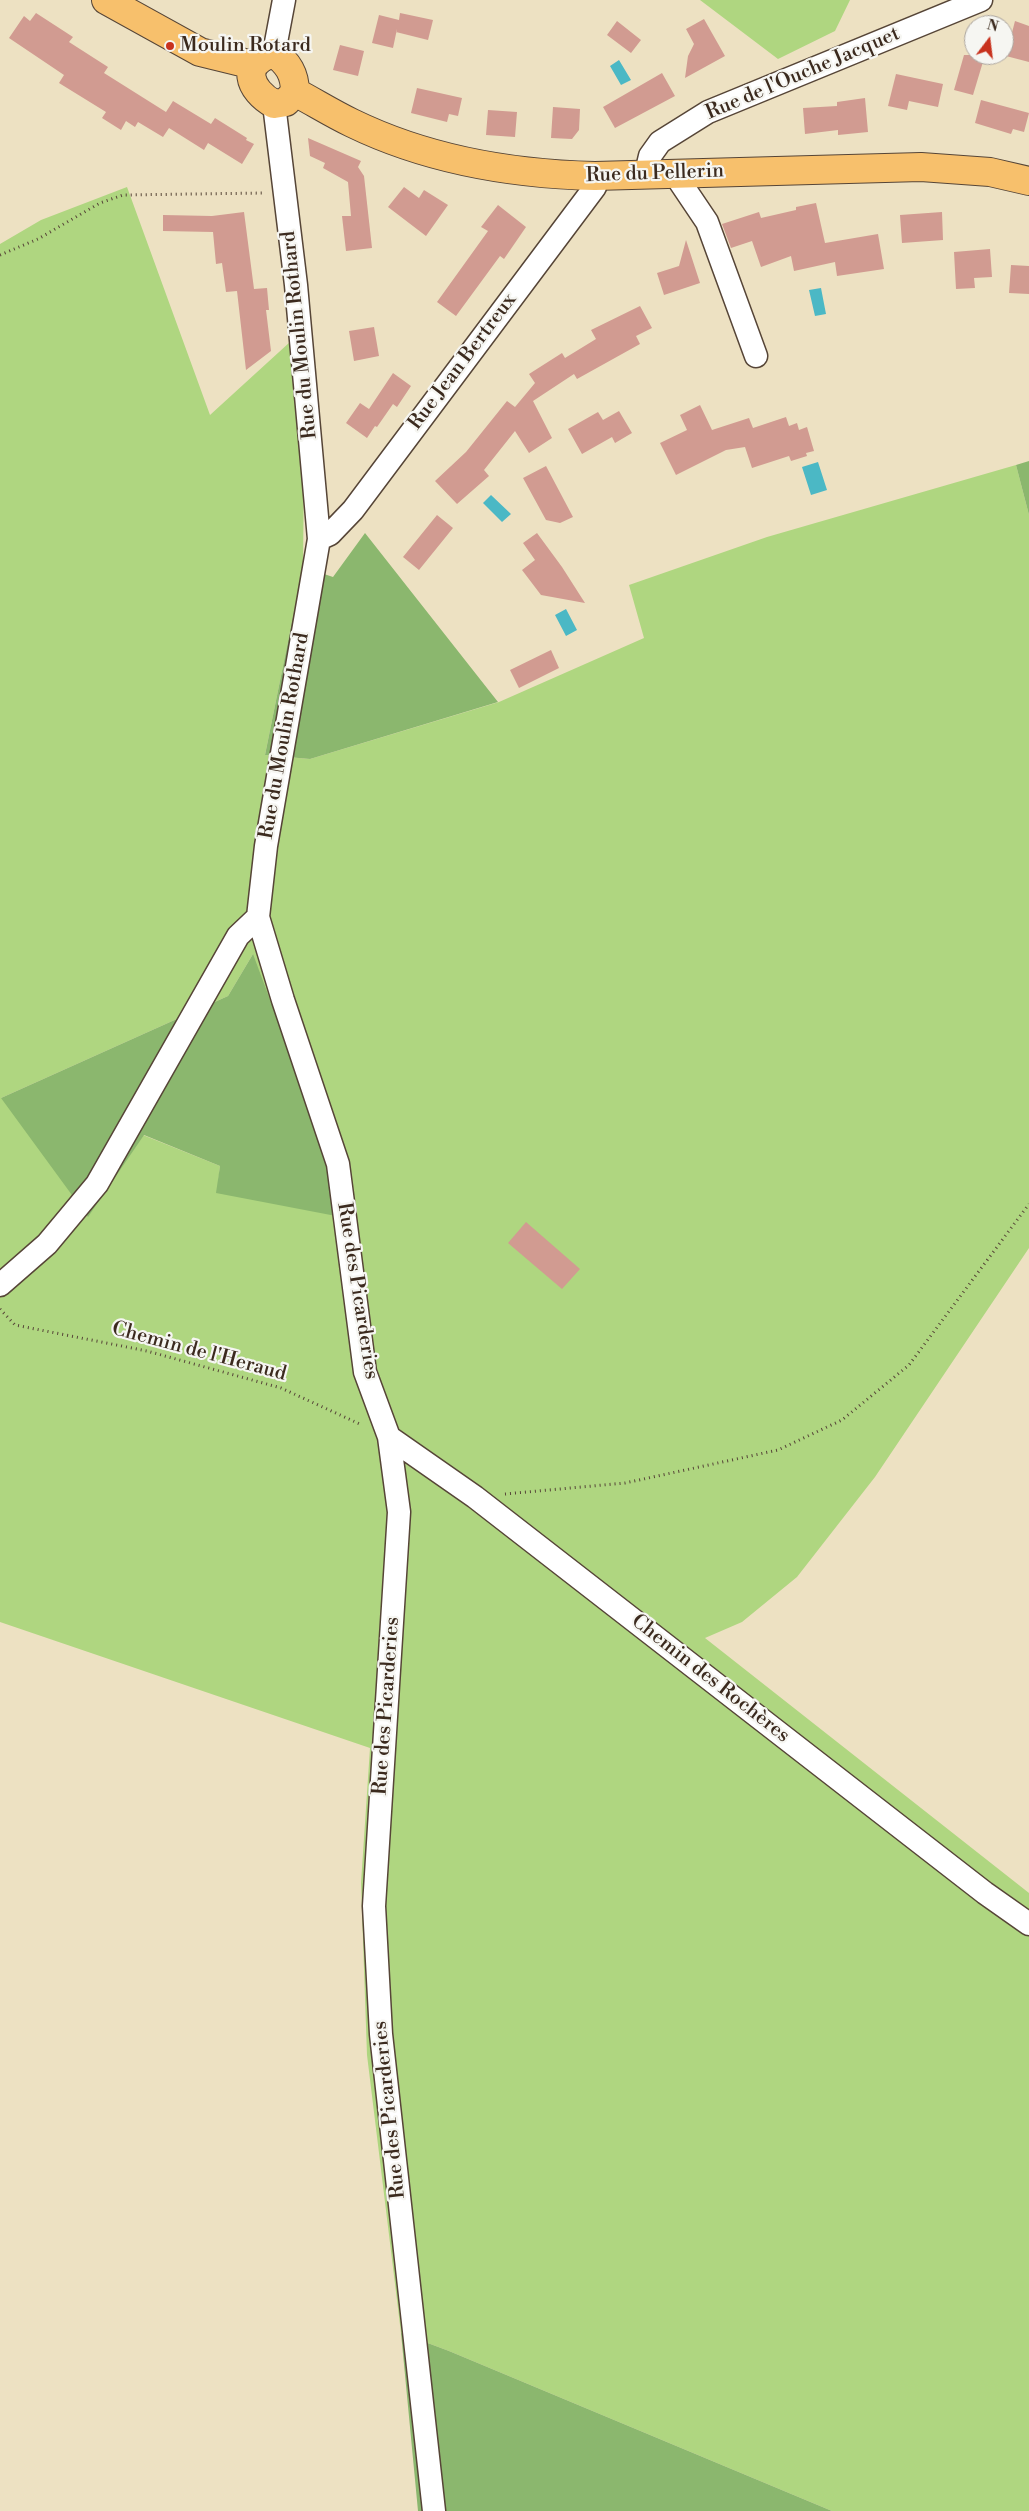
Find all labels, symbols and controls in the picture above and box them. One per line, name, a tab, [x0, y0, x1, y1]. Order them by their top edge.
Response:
north arrow	[964, 15, 1014, 65]
text: N	[985, 16, 1000, 37]
street label: Rue de l'Ouche Jacquet	[702, 22, 904, 126]
place label: Moulin Rotard	[180, 34, 311, 58]
marker: Moulin Rotard	[164, 40, 176, 52]
street label: Rue du Pellerin	[585, 160, 725, 188]
street label: Rue du Moulin Rothard	[277, 230, 323, 440]
street label: Rue Jean Bertreux	[404, 289, 522, 435]
street label: Rue du Moulin Rothard	[255, 631, 315, 841]
street label: Rue des Picarderies	[331, 1201, 383, 1381]
street label: Chemin de l'Heraud	[109, 1317, 289, 1387]
street label: Chemin des Rochères	[626, 1610, 794, 1748]
street label: Rue des Picarderies	[369, 1616, 405, 1796]
street label: Rue des Picarderies	[369, 2020, 411, 2200]

